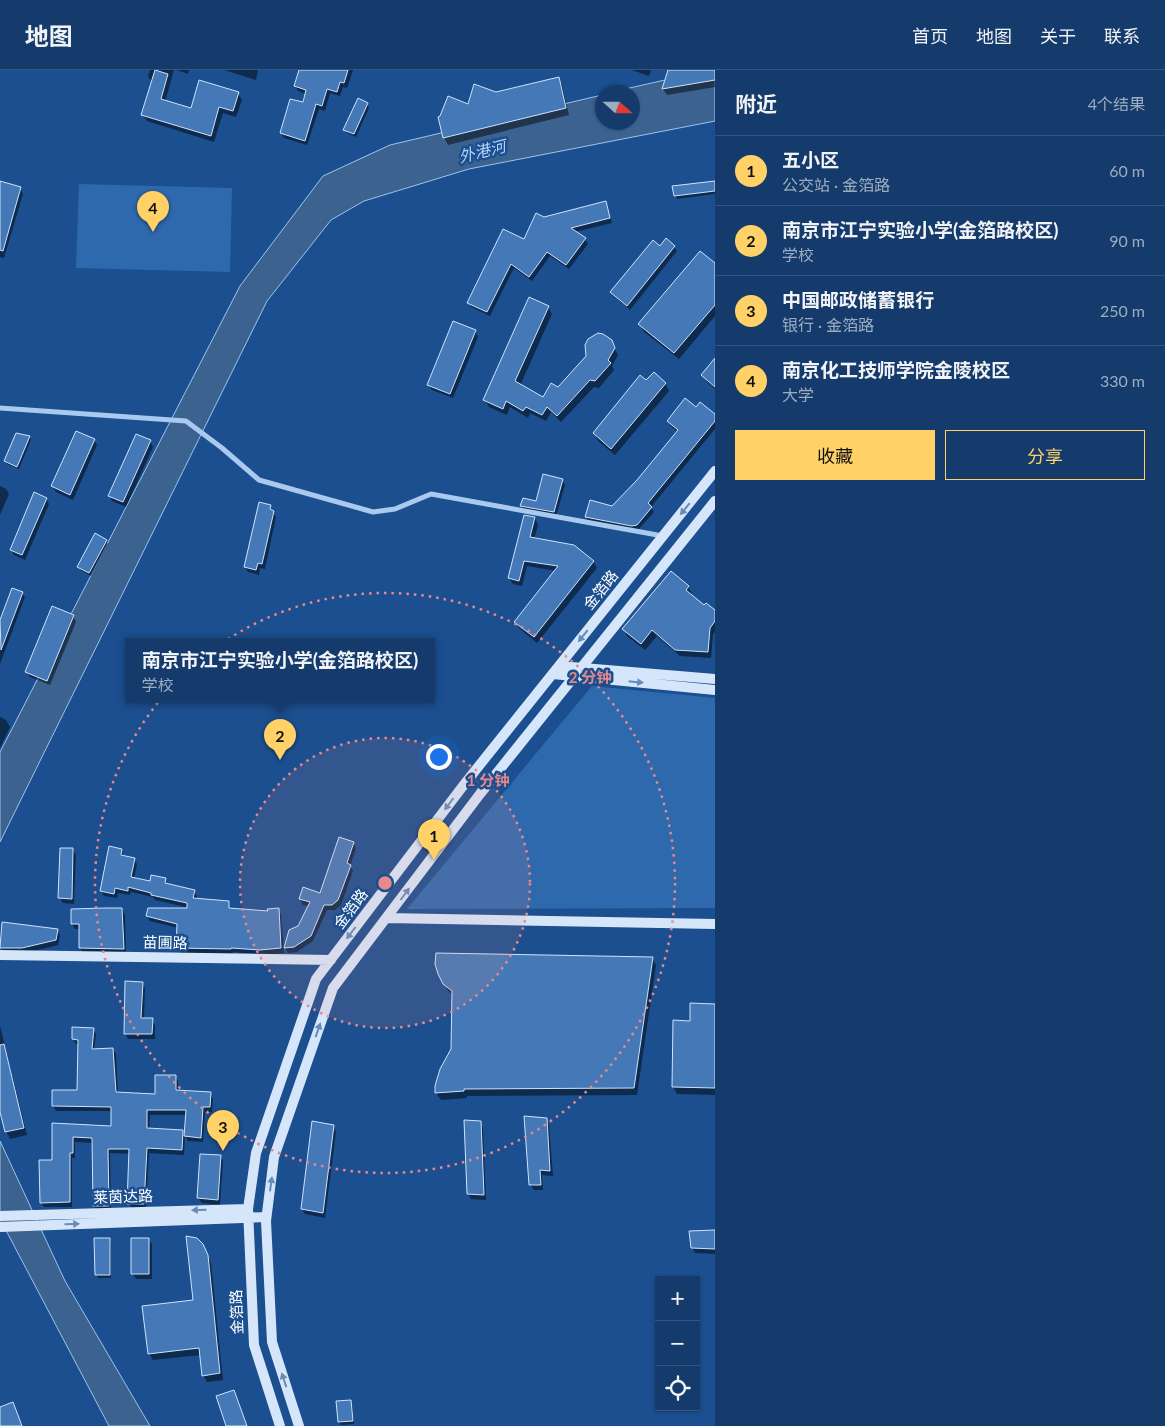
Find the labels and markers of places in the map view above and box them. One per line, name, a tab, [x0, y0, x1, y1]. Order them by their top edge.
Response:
pin: 4	[137, 191, 169, 232]
pin: 2	[264, 719, 296, 760]
pin: 1	[418, 819, 450, 860]
centre of rings	[376, 874, 394, 892]
pin: 3	[207, 1110, 239, 1151]

